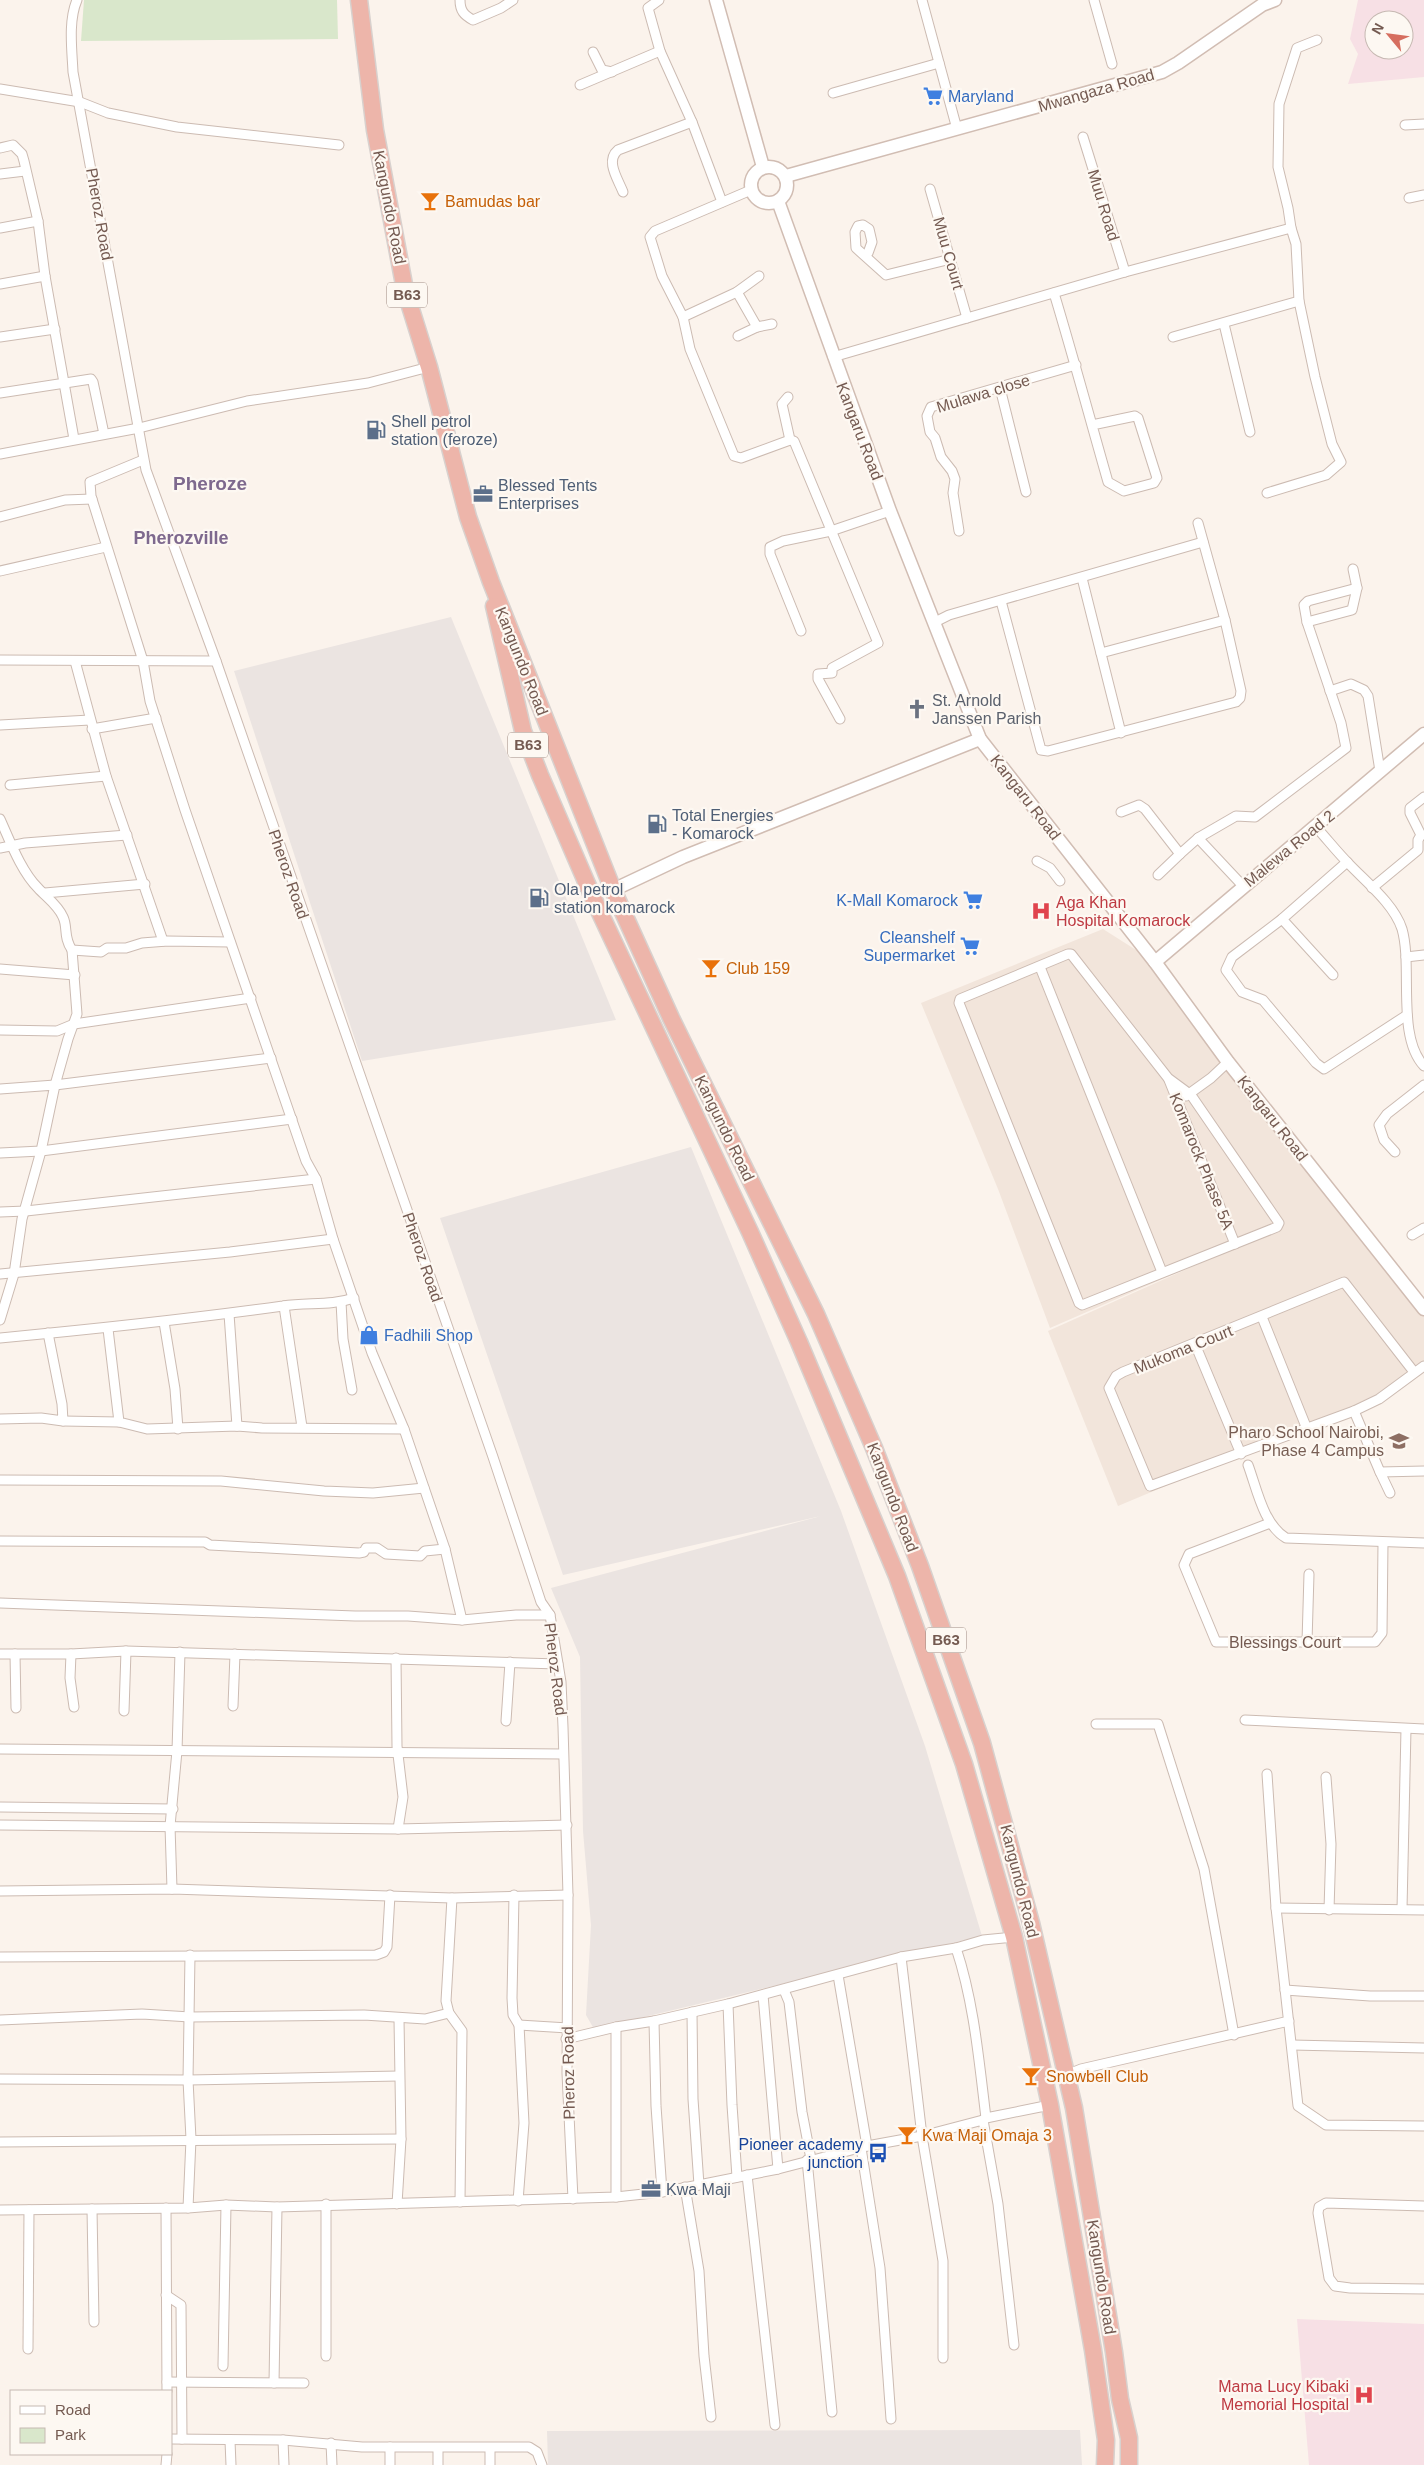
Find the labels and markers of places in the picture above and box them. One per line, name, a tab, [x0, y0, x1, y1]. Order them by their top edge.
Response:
supermarket icon: Maryland	[922, 85, 944, 107]
place label: Maryland	[948, 88, 1014, 105]
bar icon: Bamudas bar	[419, 190, 441, 212]
place label: Bamudas bar	[445, 193, 541, 210]
place label: Shell petrol station (feroze)	[391, 413, 498, 448]
fuel station icon: Shell petrol station (feroze)	[365, 419, 387, 441]
place label: Blessed Tents Enterprises	[498, 477, 597, 512]
office icon: Blessed Tents Enterprises	[472, 483, 494, 505]
place label: St. Arnold Janssen Parish	[932, 692, 1041, 727]
church icon: St. Arnold Janssen Parish	[906, 698, 928, 720]
place label: Total Energies - Komarock	[672, 807, 773, 842]
fuel station icon: Total Energies - Komarock	[646, 813, 668, 835]
place label: Ola petrol station komarock	[554, 881, 676, 916]
fuel station icon: Ola petrol station komarock	[528, 887, 550, 909]
supermarket icon: K-Mall Komarock	[962, 889, 984, 911]
place label: K-Mall Komarock	[836, 892, 959, 909]
place label: Aga Khan Hospital Komarock	[1056, 894, 1191, 929]
hospital icon: Aga Khan Hospital Komarock	[1030, 900, 1052, 922]
place label: Cleanshelf Supermarket	[863, 929, 956, 964]
supermarket icon: Cleanshelf Supermarket	[959, 935, 981, 957]
bar icon: Club 159	[700, 957, 722, 979]
place label: Club 159	[726, 960, 790, 977]
shop icon: Fadhili Shop	[358, 1324, 380, 1346]
place label: Fadhili Shop	[384, 1327, 473, 1344]
place label: Pharo School Nairobi, Phase 4 Campus	[1228, 1424, 1384, 1459]
school or university icon: Pharo School Nairobi, Phase 4 Campus	[1388, 1430, 1410, 1452]
bar icon: Snowbell Club	[1020, 2065, 1042, 2087]
place label: Snowbell Club	[1046, 2068, 1148, 2085]
bar icon: Kwa Maji Omaja 3	[896, 2124, 918, 2146]
place label: Kwa Maji Omaja 3	[922, 2127, 1052, 2144]
place label: Pioneer academy junction	[738, 2136, 863, 2171]
bus stop icon: Pioneer academy junction	[867, 2142, 889, 2164]
office icon: Kwa Maji	[640, 2178, 662, 2200]
place label: Kwa Maji	[666, 2181, 731, 2198]
place label: Mama Lucy Kibaki Memorial Hospital	[1218, 2378, 1349, 2413]
hospital icon: Mama Lucy Kibaki Memorial Hospital	[1353, 2384, 1375, 2406]

